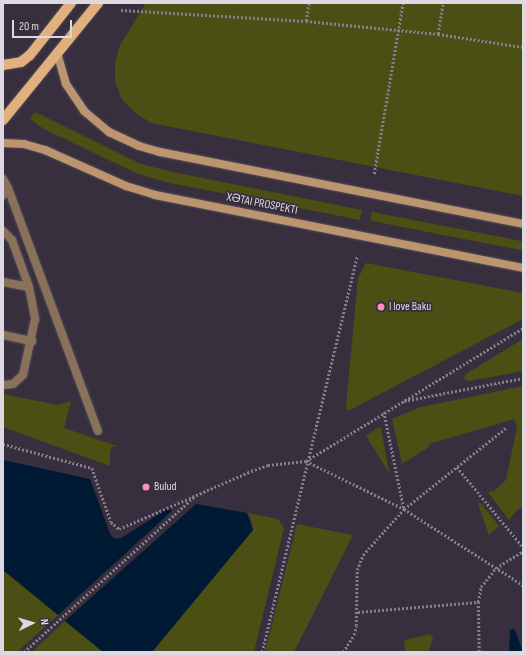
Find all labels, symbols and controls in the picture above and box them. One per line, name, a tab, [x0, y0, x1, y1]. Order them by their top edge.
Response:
scale bar	[14, 12, 74, 38]
text: 20 m	[19, 19, 39, 34]
street label: XƏTAI PROSPEKTI	[225, 190, 299, 218]
place label: I love Baku	[389, 300, 431, 314]
marker: I love Baku	[376, 302, 386, 312]
place label: Bulud	[154, 480, 177, 494]
marker: Bulud	[141, 482, 151, 492]
north arrow	[12, 603, 52, 643]
text: N	[38, 618, 51, 625]

